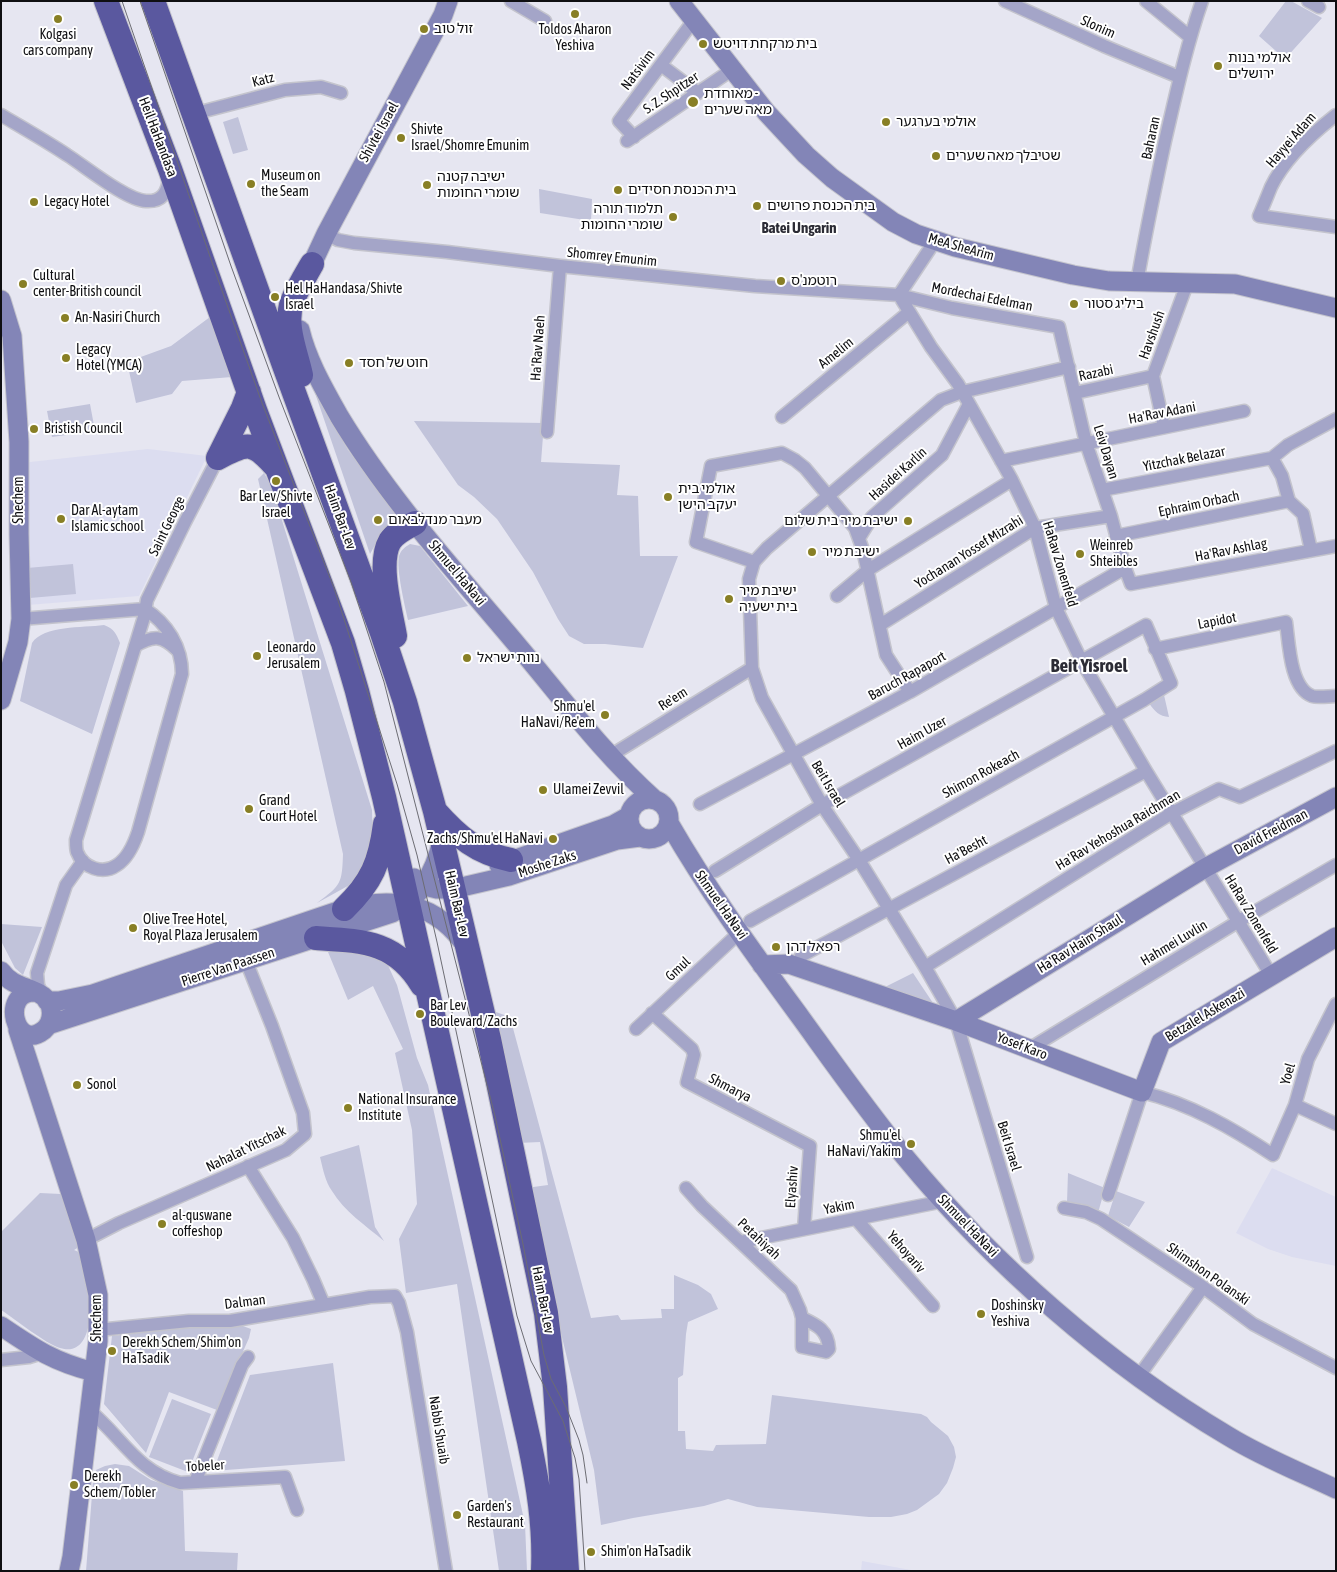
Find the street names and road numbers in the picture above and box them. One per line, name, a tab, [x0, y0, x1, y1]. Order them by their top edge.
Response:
street label: Slonim	[1078, 12, 1118, 42]
street label: Natsivim	[617, 47, 659, 93]
street label: S. Z. Shpitzer	[640, 68, 702, 118]
street label: Katz	[250, 69, 276, 91]
street label: Heil HaHandasa	[135, 95, 181, 179]
street label: Shivtei Israel	[356, 99, 402, 165]
street label: Hayyei Adam	[1262, 109, 1320, 171]
street label: Baharan	[1138, 115, 1164, 161]
street label: MeA SheArim	[926, 230, 996, 264]
street label: Shomrey Emunim	[566, 244, 658, 270]
street label: Mordechai Edelman	[930, 279, 1034, 315]
street label: Havshush	[1135, 308, 1169, 362]
street label: Ha'Rav Naeh	[527, 314, 549, 382]
street label: Amelim	[815, 334, 857, 372]
street label: Razabi	[1077, 361, 1115, 385]
street label: Ha'Rav Adani	[1127, 398, 1197, 428]
street label: Leiv Dayan	[1090, 423, 1122, 481]
street label: Yitzchak Belazar	[1141, 443, 1227, 475]
street label: Hasidei Karlin	[866, 444, 930, 504]
street label: Shechem	[11, 476, 27, 524]
street label: Haim Bar-Lev	[320, 482, 360, 552]
street label: Ephraim Orbach	[1157, 487, 1241, 521]
street label: Saint George	[145, 493, 189, 559]
street label: Yochanan Yossef Mizrahi	[912, 512, 1026, 592]
street label: HaRav Zonenfeld	[1039, 519, 1081, 609]
street label: Ha'Rav Ashlag	[1194, 535, 1268, 565]
street label: Shmuel HaNavi	[425, 537, 489, 609]
street label: Lapidot	[1196, 609, 1238, 633]
street label: Baruch Rapaport	[865, 648, 949, 704]
street label: Re'em	[655, 684, 691, 714]
street label: Haim Uzer	[895, 713, 949, 753]
street label: Shimon Rokeach	[940, 746, 1022, 802]
street label: Beit Israel	[808, 758, 848, 810]
street label: Ha'Rav Yehoshua Raichman	[1053, 786, 1183, 874]
street label: David Freidman	[1231, 806, 1311, 858]
street label: Ha'Besht	[942, 832, 990, 868]
street label: Moshe Zaks	[516, 847, 578, 881]
street label: Shmuel HaNavi	[691, 867, 751, 943]
street label: Haim Bar-Lev	[441, 869, 473, 939]
street label: HaRav Zonenfeld	[1221, 871, 1281, 957]
street label: Ha'Rav Haim Shaul	[1034, 911, 1126, 977]
street label: Hahmei Luvlin	[1138, 917, 1210, 969]
street label: Pierre Van Paassen	[179, 944, 277, 990]
street label: Gmul	[662, 953, 694, 985]
street label: Betzalel Askenazi	[1162, 985, 1248, 1045]
street label: Yosef Karo	[994, 1029, 1050, 1063]
street label: Yoel	[1277, 1061, 1299, 1087]
street label: Shmarya	[706, 1070, 754, 1106]
street label: Beit Israel	[993, 1119, 1025, 1173]
street label: Nahalat Yitschak	[203, 1122, 289, 1176]
street label: Elyashiv	[782, 1165, 802, 1209]
street label: Shmuel HaNavi	[934, 1191, 1002, 1261]
street label: Yakim	[822, 1196, 856, 1218]
street label: Petahiyah	[734, 1215, 784, 1263]
street label: Yehoyariv	[883, 1228, 929, 1276]
street label: Shimshon Polanski	[1163, 1239, 1253, 1309]
street label: Haim Bar-Lev	[528, 1265, 558, 1335]
street label: Dalman	[223, 1291, 267, 1313]
street label: Shechem	[89, 1294, 105, 1342]
street label: Nabbi Shuaib	[425, 1395, 453, 1465]
street label: Tobeler	[185, 1457, 225, 1475]

